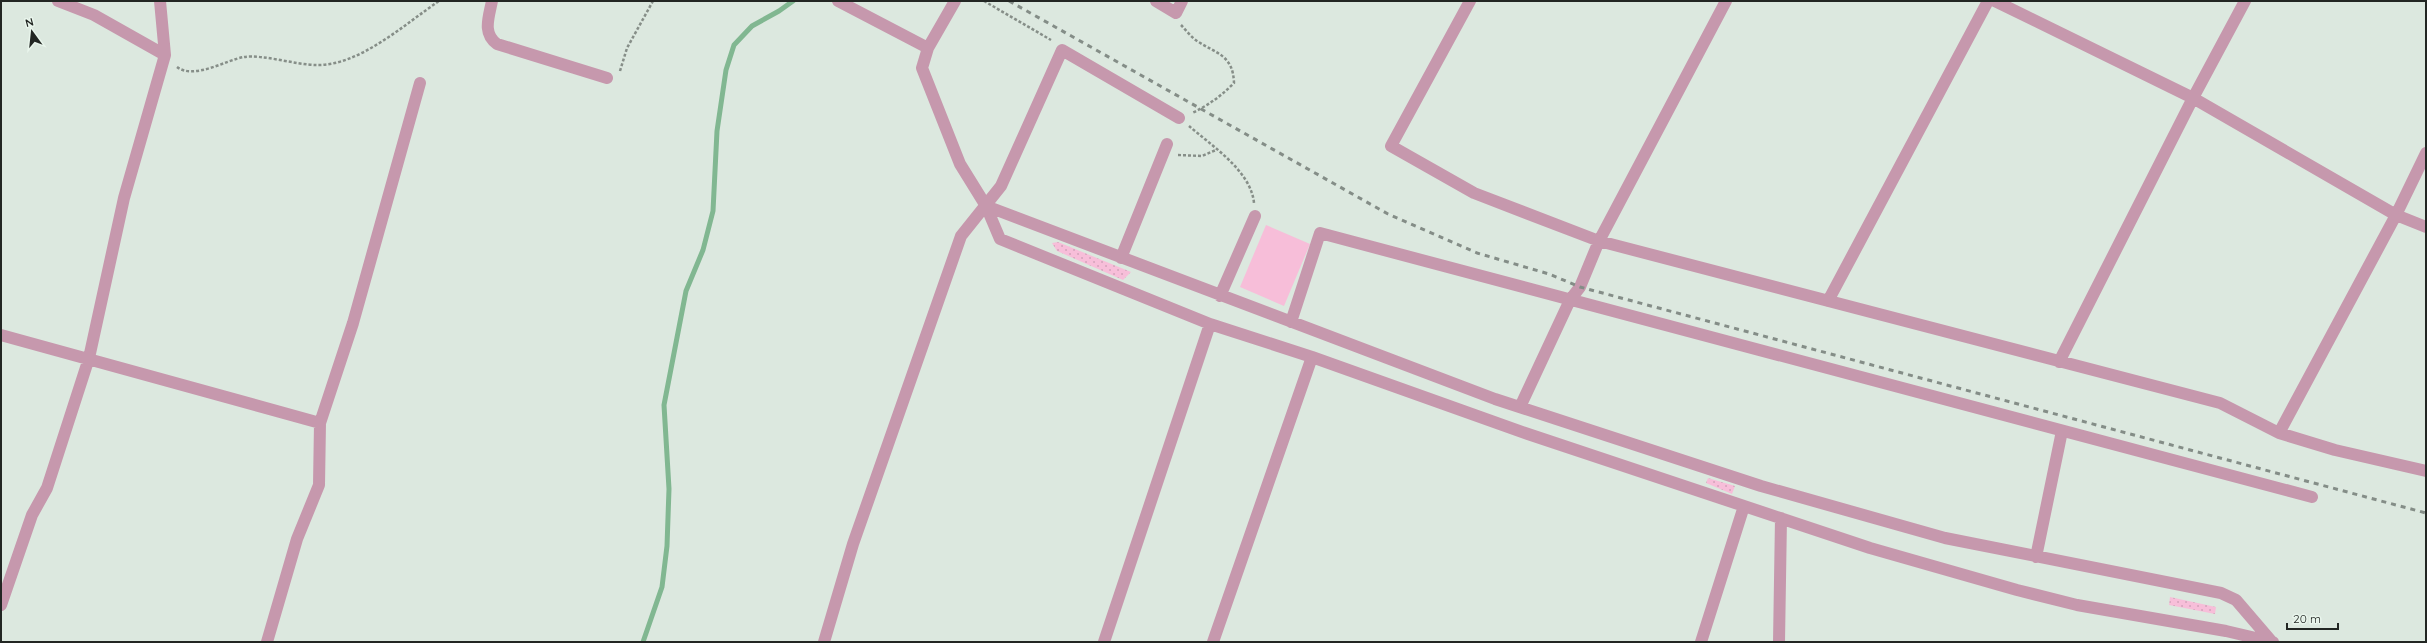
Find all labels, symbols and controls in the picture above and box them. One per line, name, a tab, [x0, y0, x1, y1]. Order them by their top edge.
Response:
north arrow	[12, 12, 52, 52]
text: N	[24, 15, 35, 30]
scale bar	[2287, 605, 2338, 631]
text: 20 m	[2293, 611, 2321, 626]

